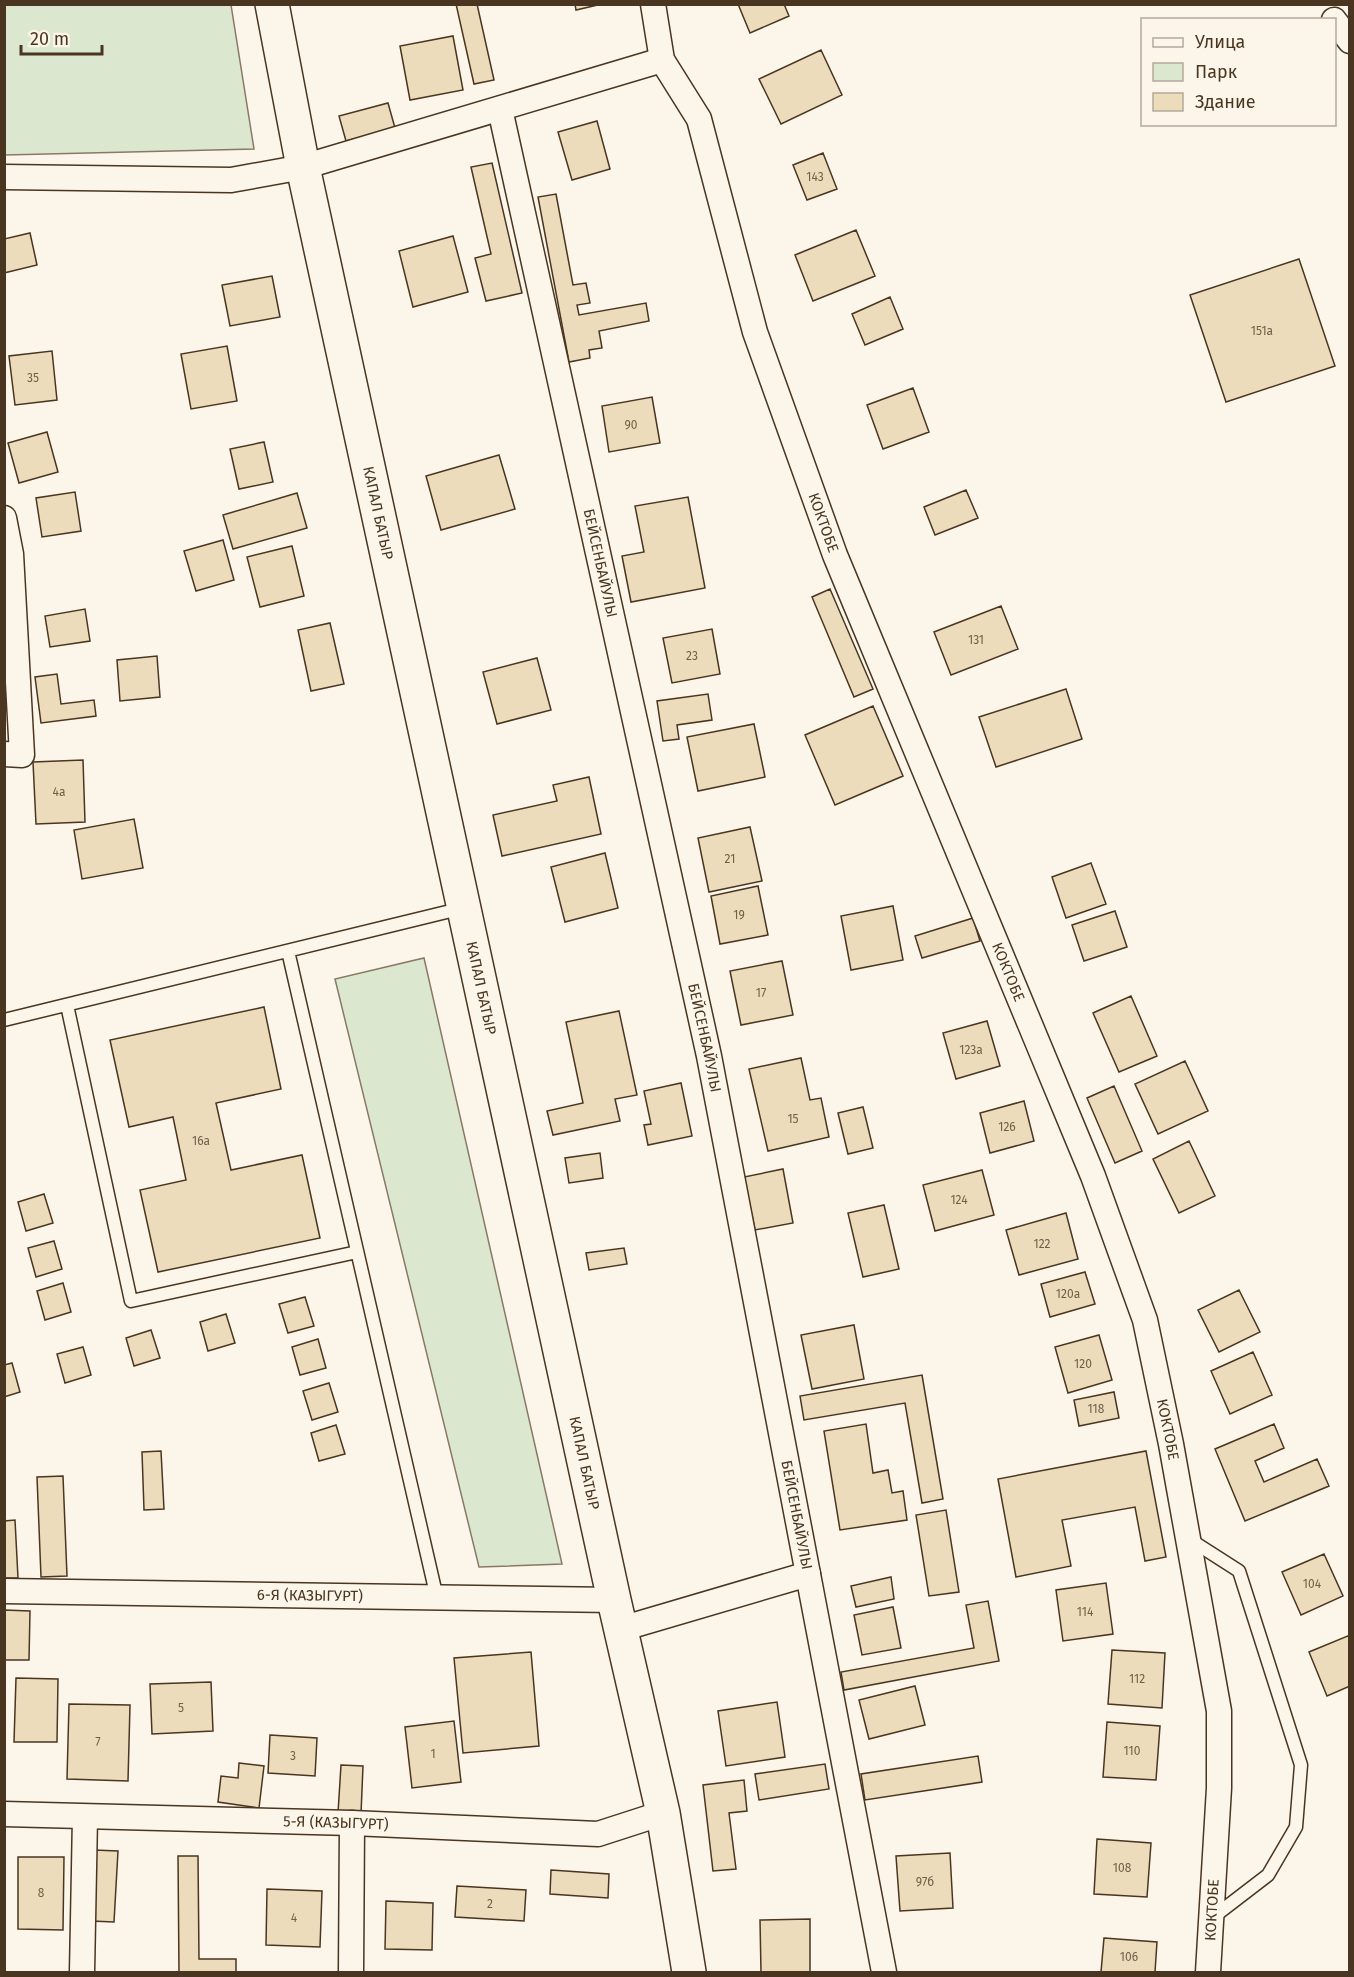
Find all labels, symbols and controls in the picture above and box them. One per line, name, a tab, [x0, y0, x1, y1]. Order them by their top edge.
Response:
scale bar	[21, 18, 102, 56]
legend	[1141, 18, 1336, 126]
text: 20 m	[30, 28, 69, 50]
text: Улица	[1195, 31, 1245, 53]
text: Парк	[1195, 61, 1238, 83]
text: Здание	[1195, 91, 1256, 113]
house number: 143	[806, 170, 824, 184]
house number: 151а	[1251, 324, 1273, 338]
house number: 35	[27, 371, 39, 385]
house number: 90	[625, 418, 638, 432]
street label: КАПАЛ БАТЫР	[359, 465, 397, 562]
street label: КОКТОБЕ	[804, 490, 842, 555]
street label: БЕЙСЕНБАЙУЛЫ	[579, 507, 621, 619]
house number: 131	[968, 633, 984, 647]
house number: 23	[686, 649, 698, 663]
house number: 4а	[53, 785, 65, 799]
house number: 21	[725, 852, 735, 866]
house number: 19	[733, 908, 745, 922]
street label: КАПАЛ БАТЫР	[462, 940, 500, 1037]
street label: КОКТОБЕ	[988, 940, 1028, 1004]
street label: БЕЙСЕНБАЙУЛЫ	[684, 982, 725, 1094]
house number: 17	[756, 986, 766, 1000]
house number: 123а	[959, 1043, 983, 1057]
house number: 15	[787, 1112, 799, 1126]
house number: 126	[998, 1120, 1016, 1134]
house number: 16а	[192, 1134, 210, 1148]
house number: 124	[950, 1193, 968, 1207]
house number: 122	[1033, 1237, 1051, 1251]
house number: 120а	[1056, 1287, 1080, 1301]
house number: 120	[1074, 1357, 1092, 1371]
street label: КОКТОБЕ	[1153, 1397, 1183, 1462]
house number: 118	[1088, 1402, 1105, 1416]
street label: КАПАЛ БАТЫР	[565, 1414, 603, 1512]
street label: БЕЙСЕНБАЙУЛЫ	[777, 1459, 816, 1571]
house number: 104	[1303, 1577, 1322, 1591]
street label: 6-Я (КАЗЫГУРТ)	[257, 1586, 363, 1605]
house number: 114	[1077, 1605, 1094, 1619]
house number: 112	[1129, 1672, 1145, 1686]
house number: 5	[178, 1701, 184, 1715]
house number: 7	[95, 1735, 101, 1749]
house number: 110	[1124, 1744, 1141, 1758]
house number: 1	[430, 1747, 436, 1761]
house number: 3	[290, 1749, 296, 1763]
street label: 5-Я (КАЗЫГУРТ)	[283, 1812, 389, 1834]
house number: 108	[1113, 1861, 1132, 1875]
house number: 97б	[916, 1875, 934, 1889]
street label: КОКТОБЕ	[1201, 1878, 1223, 1942]
house number: 8	[38, 1886, 45, 1900]
house number: 2	[487, 1897, 493, 1911]
house number: 4	[291, 1911, 298, 1925]
house number: 106	[1120, 1950, 1138, 1964]

